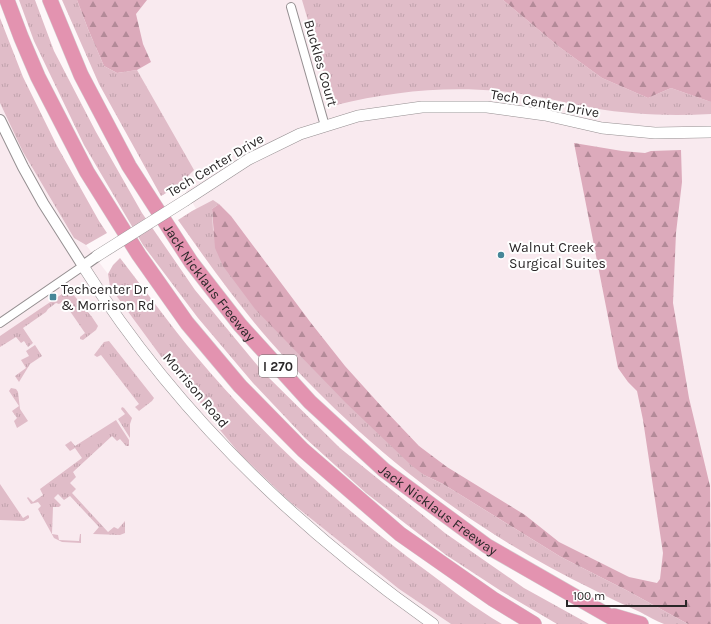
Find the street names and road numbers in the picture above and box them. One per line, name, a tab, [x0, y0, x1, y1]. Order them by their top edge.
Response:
street label: Buckles Court	[300, 18, 341, 108]
street label: Tech Center Drive	[489, 86, 601, 121]
street label: Tech Center Drive	[164, 130, 267, 201]
street label: Jack Nicklaus Freeway	[160, 221, 259, 346]
street label: Morrison Road	[159, 349, 232, 431]
road number: I 270	[259, 355, 297, 377]
street label: Jack Nicklaus Freeway	[375, 461, 501, 559]

